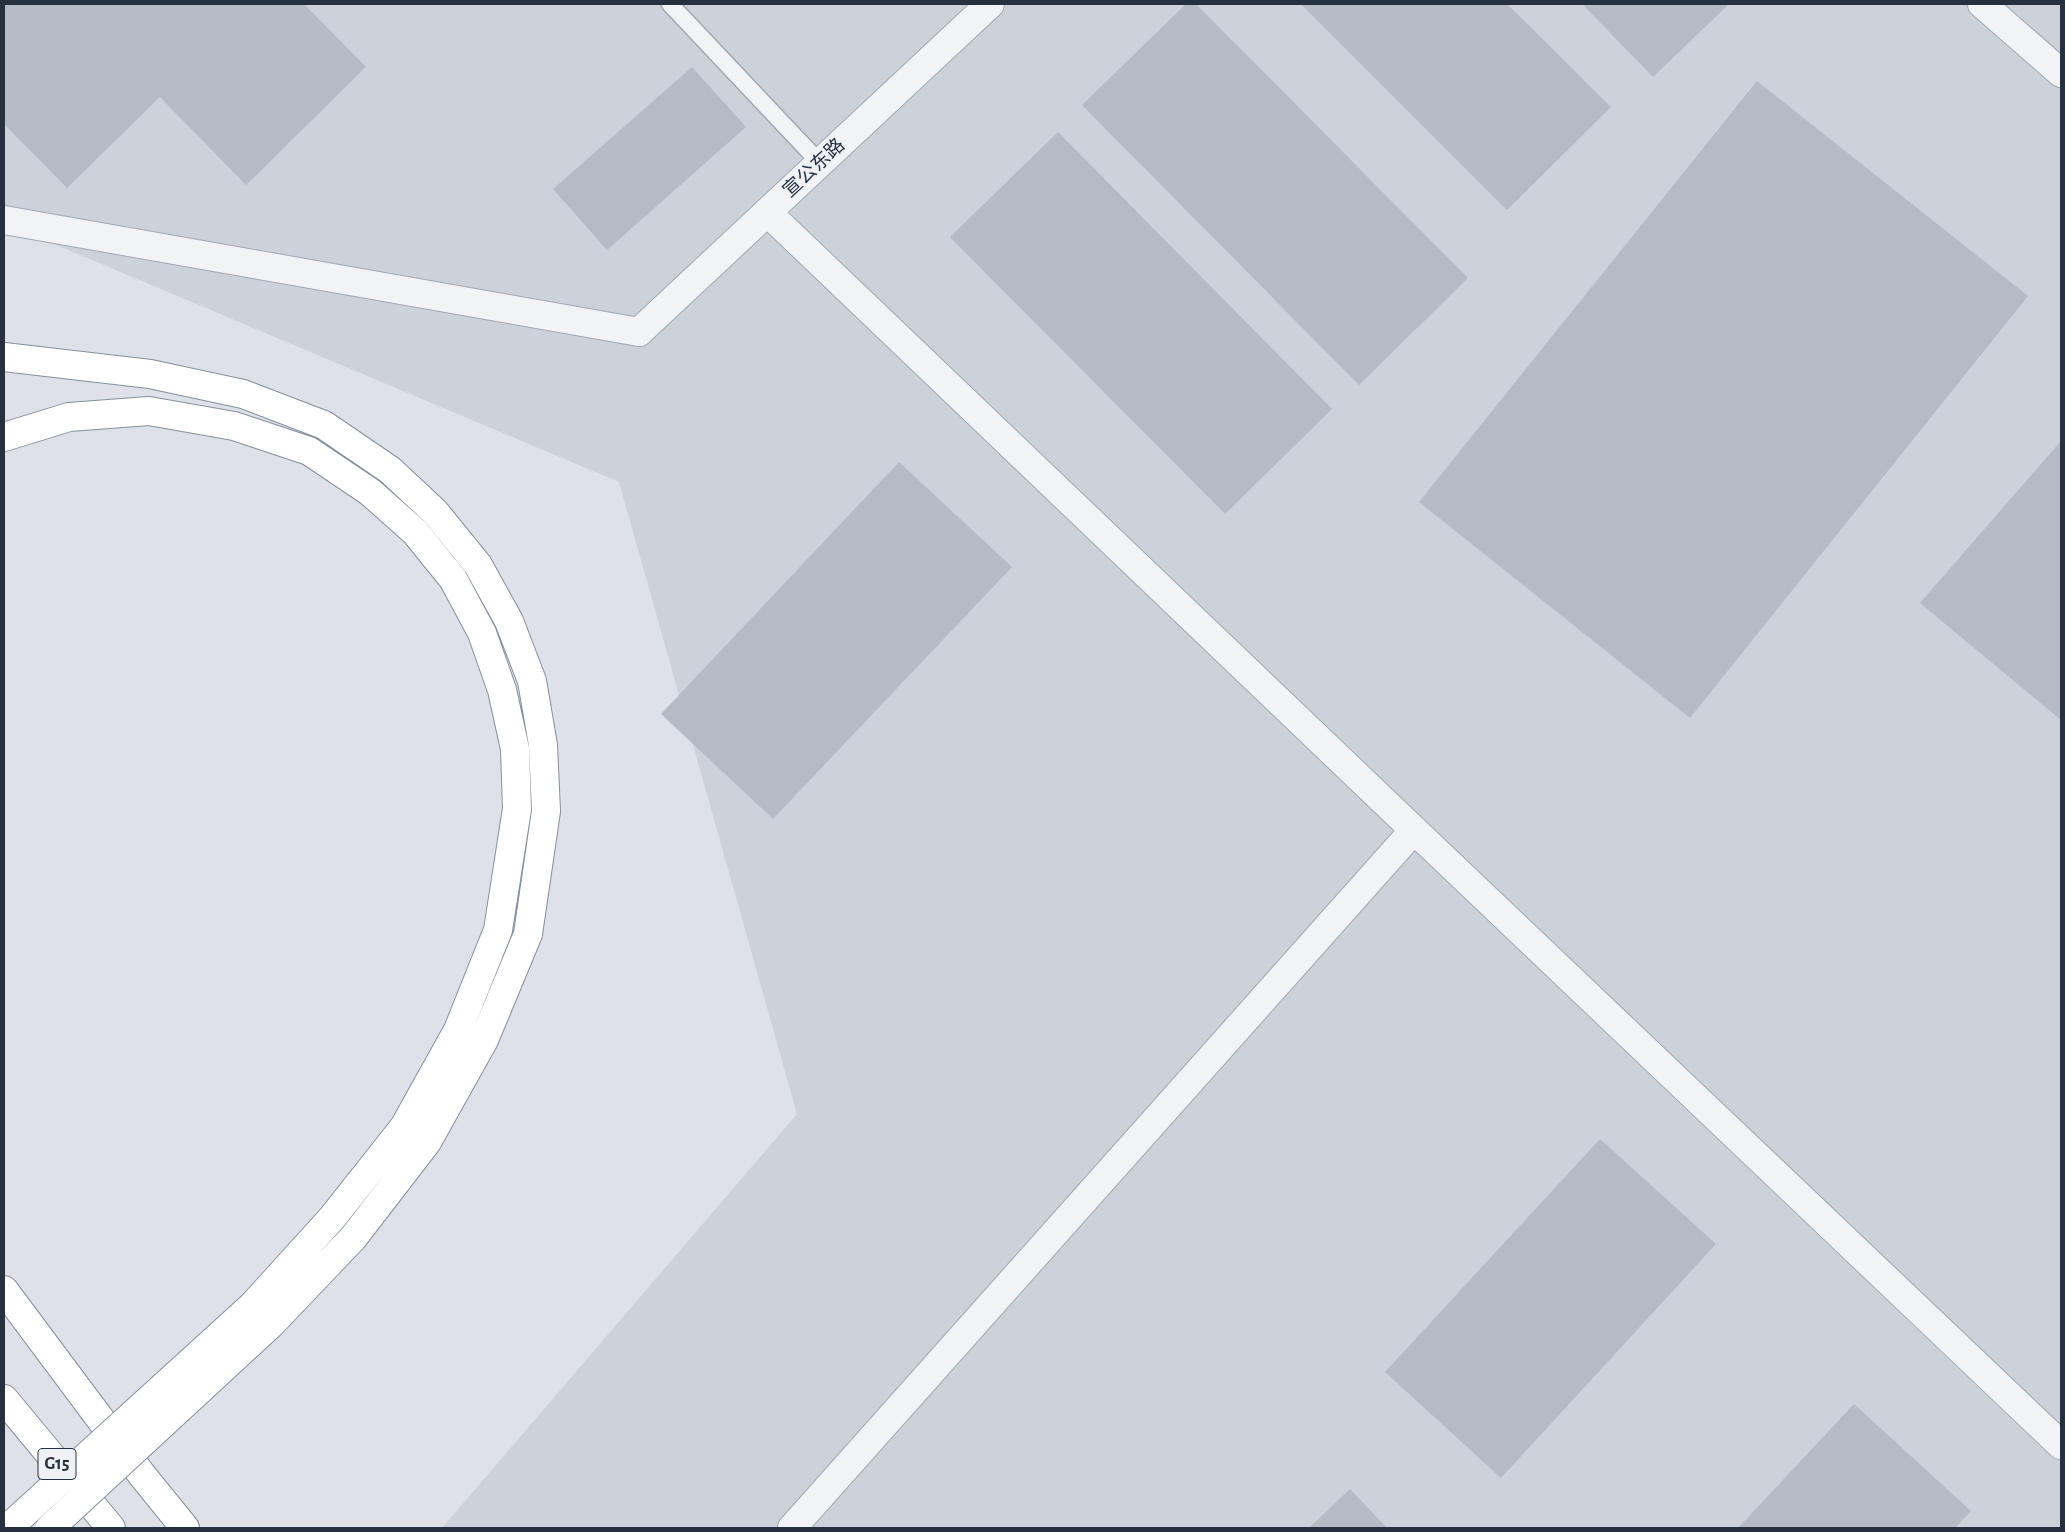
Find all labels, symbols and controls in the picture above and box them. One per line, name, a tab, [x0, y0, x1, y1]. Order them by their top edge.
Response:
street label: 宣公东路	[778, 134, 850, 202]
road number: G15	[38, 1448, 76, 1480]

